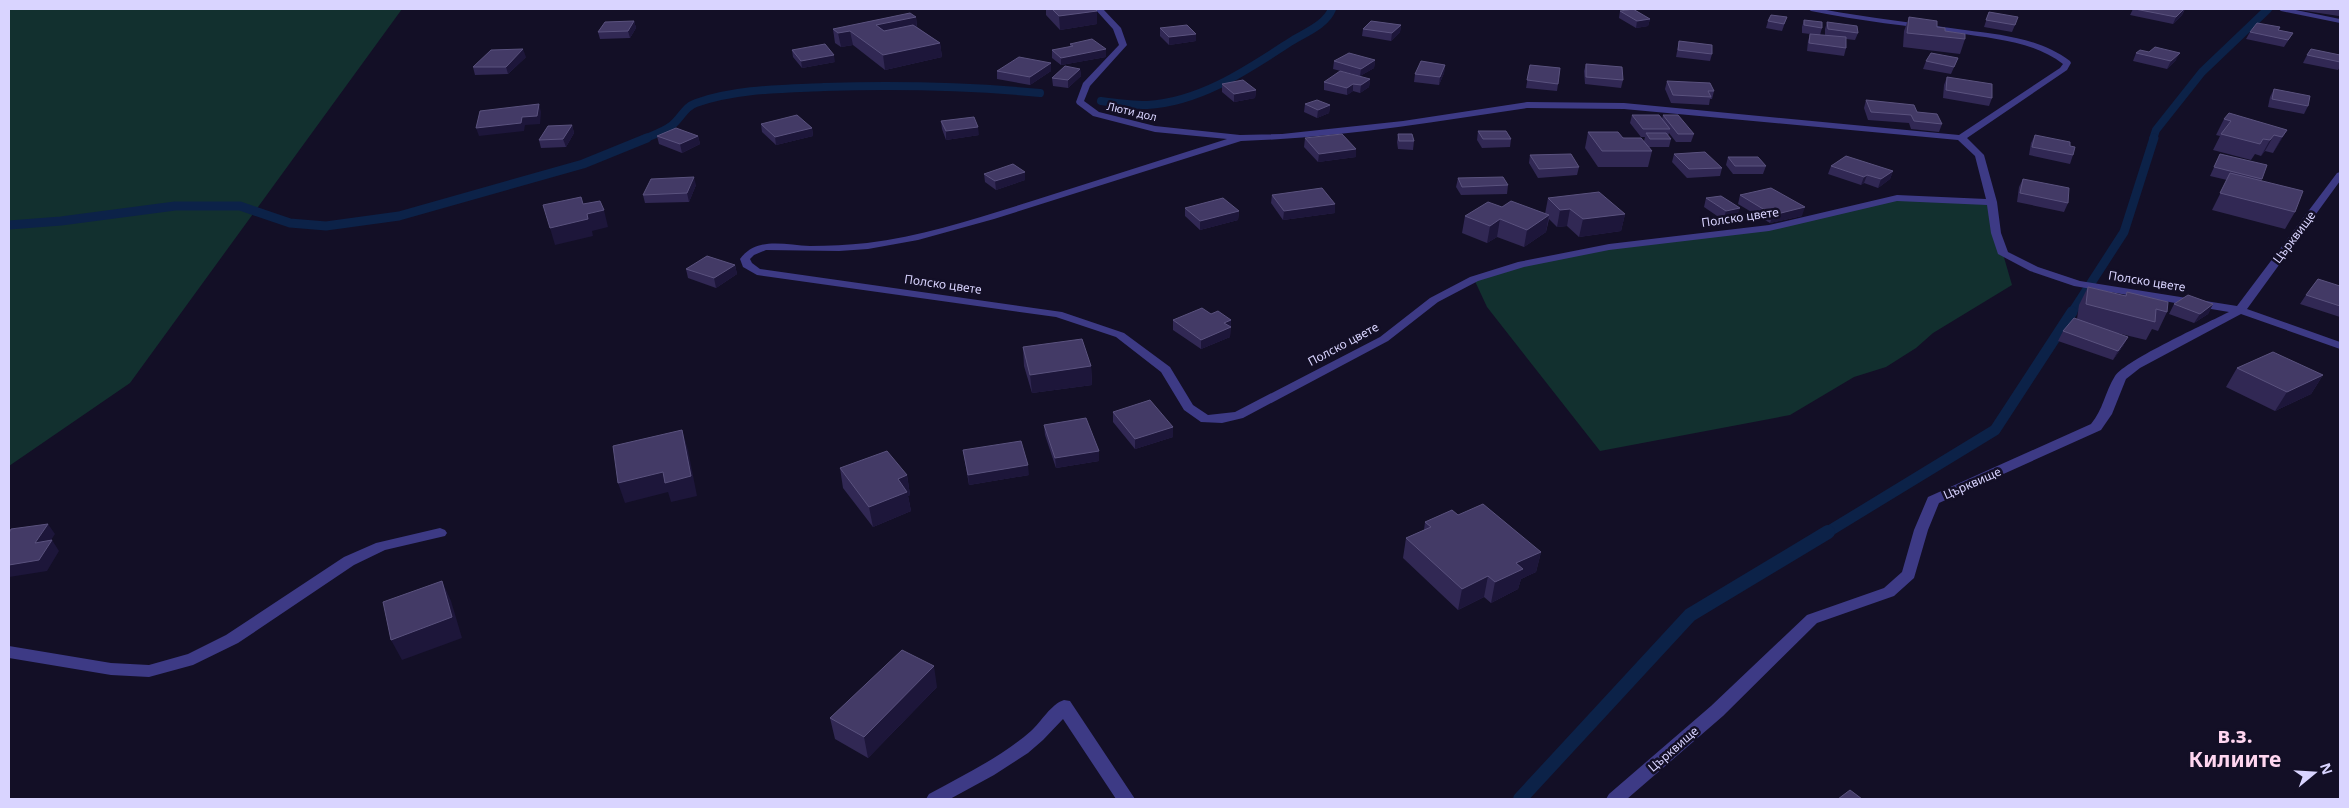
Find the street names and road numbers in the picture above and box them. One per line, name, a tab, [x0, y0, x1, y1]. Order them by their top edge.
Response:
street label: Люти дол	[1106, 98, 1158, 124]
street label: Полско цвете	[1700, 203, 1780, 231]
street label: Църквище	[2269, 207, 2320, 267]
street label: Полско цвете	[2107, 267, 2187, 296]
street label: Полско цвете	[903, 270, 983, 298]
street label: Полско цвете	[1305, 318, 1382, 370]
street label: Църквище	[1940, 463, 2004, 503]
street label: Църквище	[1644, 722, 1702, 776]

